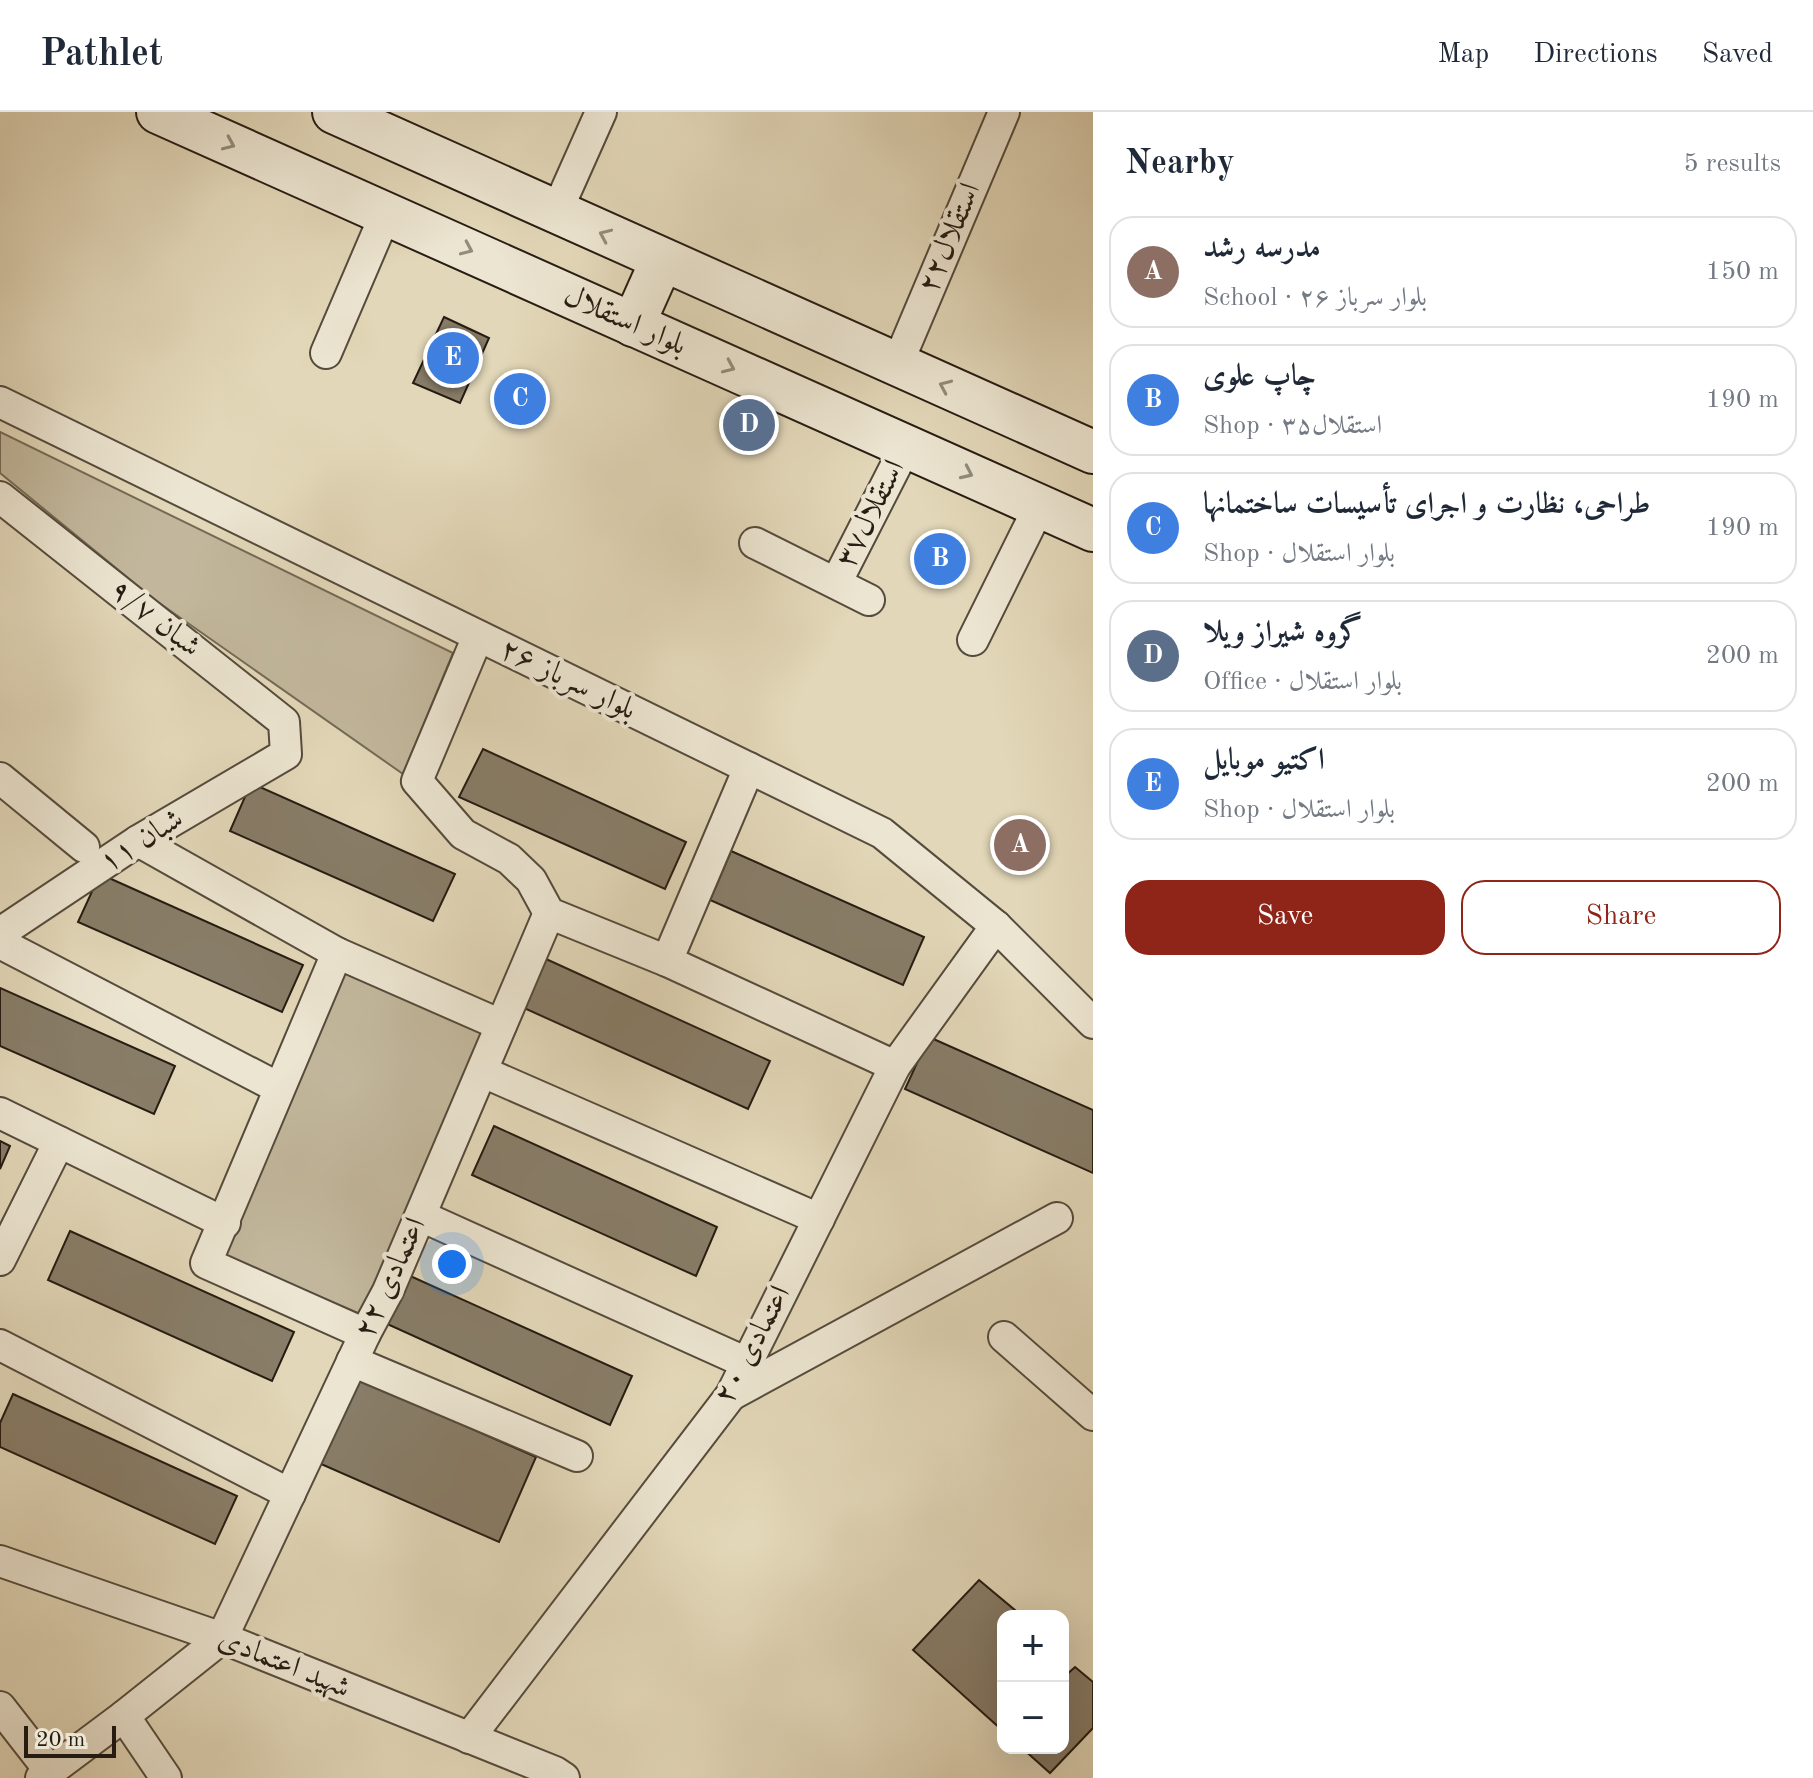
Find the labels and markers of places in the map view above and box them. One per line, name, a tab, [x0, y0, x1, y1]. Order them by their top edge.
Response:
pin: E	[427, 328, 479, 388]
pin: C	[494, 369, 546, 429]
pin: D	[723, 395, 775, 455]
pin: B	[914, 529, 966, 589]
pin: A	[994, 815, 1046, 875]

